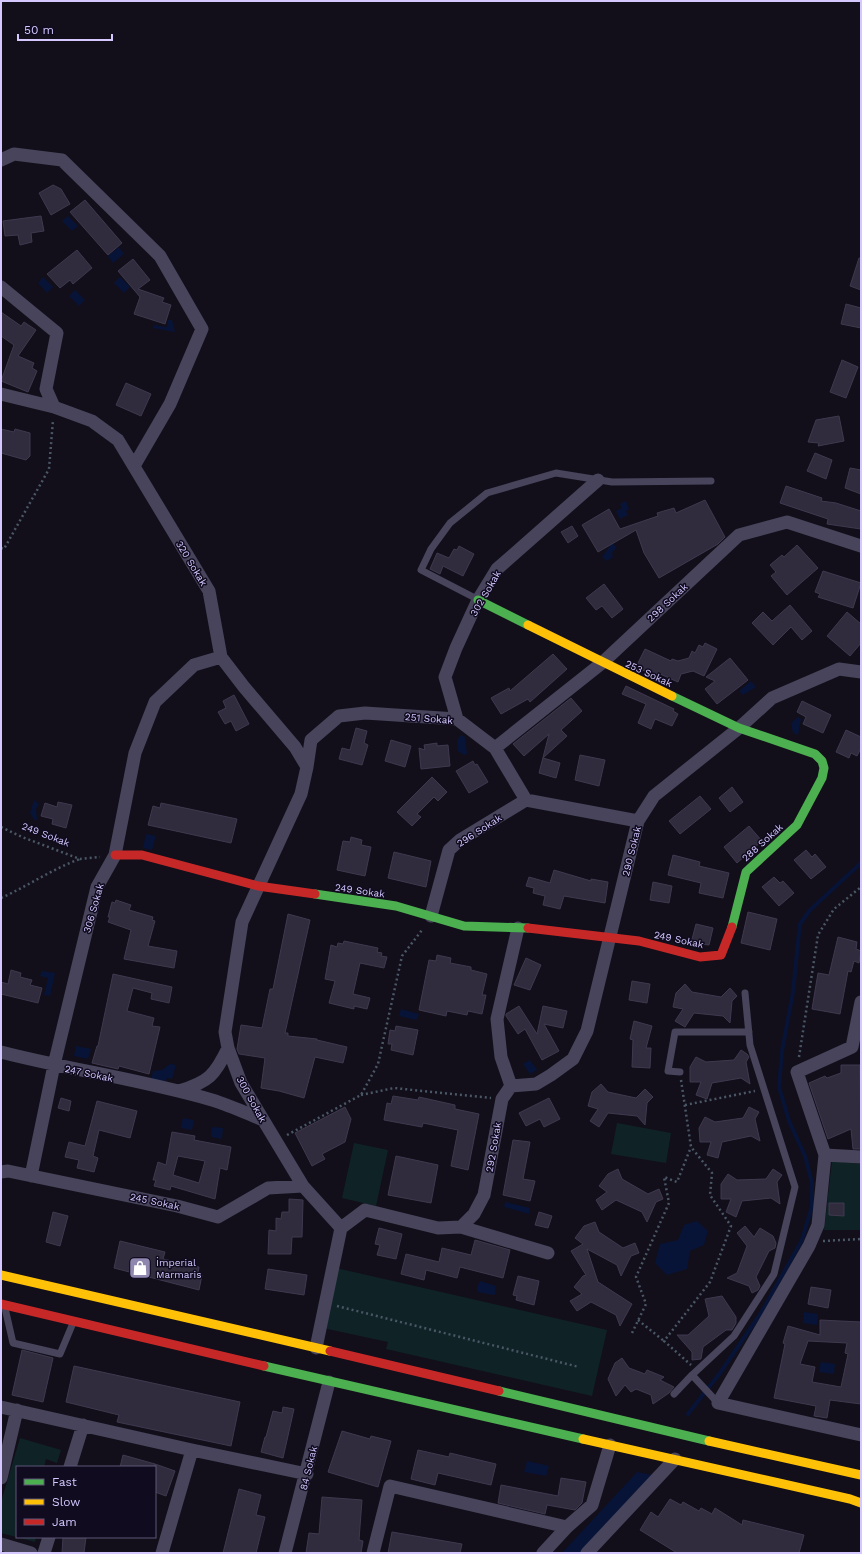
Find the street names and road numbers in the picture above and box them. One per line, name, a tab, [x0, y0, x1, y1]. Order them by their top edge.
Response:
street label: 320 Sokak	[174, 539, 209, 588]
street label: 302 Sokak	[468, 568, 503, 618]
street label: 298 Sokak	[645, 581, 690, 624]
street label: 253 Sokak	[624, 658, 674, 689]
street label: 251 Sokak	[404, 711, 454, 726]
street label: 296 Sokak	[455, 812, 504, 849]
street label: 249 Sokak	[20, 820, 72, 849]
street label: 288 Sokak	[740, 821, 785, 863]
street label: 290 Sokak	[620, 825, 643, 877]
street label: 306 Sokak	[81, 882, 106, 934]
street label: 249 Sokak	[334, 882, 386, 900]
street label: 249 Sokak	[653, 929, 705, 950]
street label: 247 Sokak	[64, 1063, 114, 1084]
street label: 300 Sokak	[234, 1074, 269, 1124]
street label: 292 Sokak	[484, 1121, 503, 1173]
street label: 245 Sokak	[129, 1191, 181, 1212]
street label: 84 Sokak	[298, 1445, 319, 1491]

